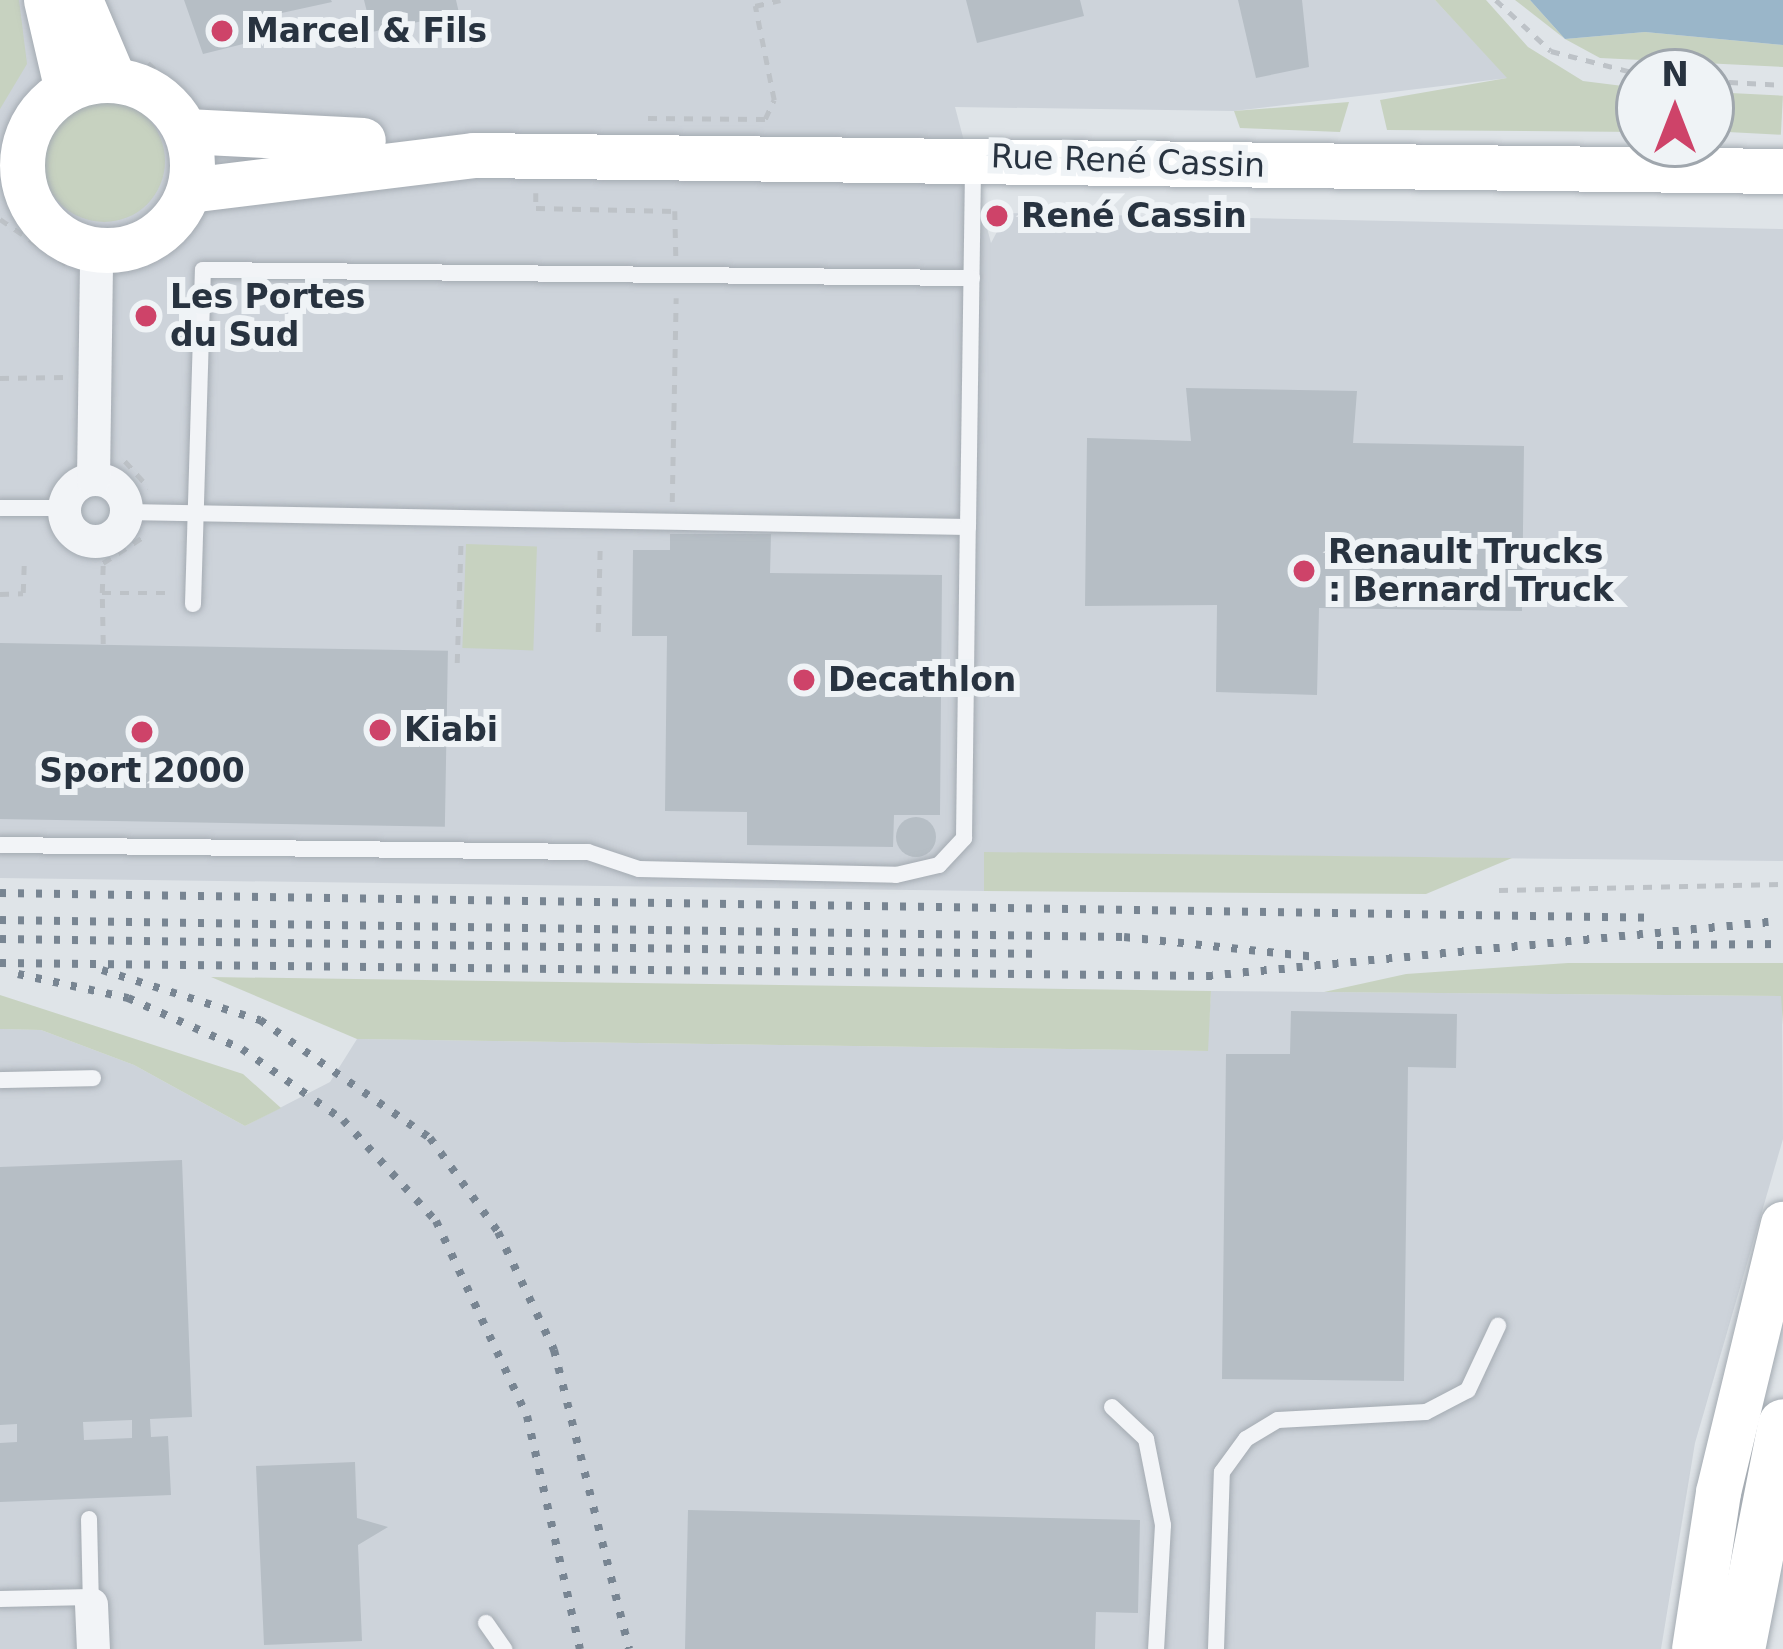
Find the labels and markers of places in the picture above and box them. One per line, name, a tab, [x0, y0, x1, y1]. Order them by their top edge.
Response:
place label: Marcel & Fils	[246, 11, 487, 51]
marker: Marcel & Fils	[209, 18, 235, 44]
place label: René Cassin	[1021, 196, 1247, 236]
marker: René Cassin	[984, 203, 1010, 229]
place label: Les Portes du Sud	[170, 277, 365, 355]
marker: Les Portes du Sud	[133, 303, 159, 329]
place label: Renault Trucks : Bernard Truck	[1328, 532, 1614, 610]
marker: Renault Trucks : Bernard Truck	[1291, 558, 1317, 584]
place label: Decathlon	[828, 660, 1016, 700]
marker: Decathlon	[791, 667, 817, 693]
place label: Kiabi	[404, 710, 498, 750]
marker: Kiabi	[367, 717, 393, 743]
marker: Sport 2000	[129, 719, 155, 745]
place label: Sport 2000	[39, 751, 245, 791]

